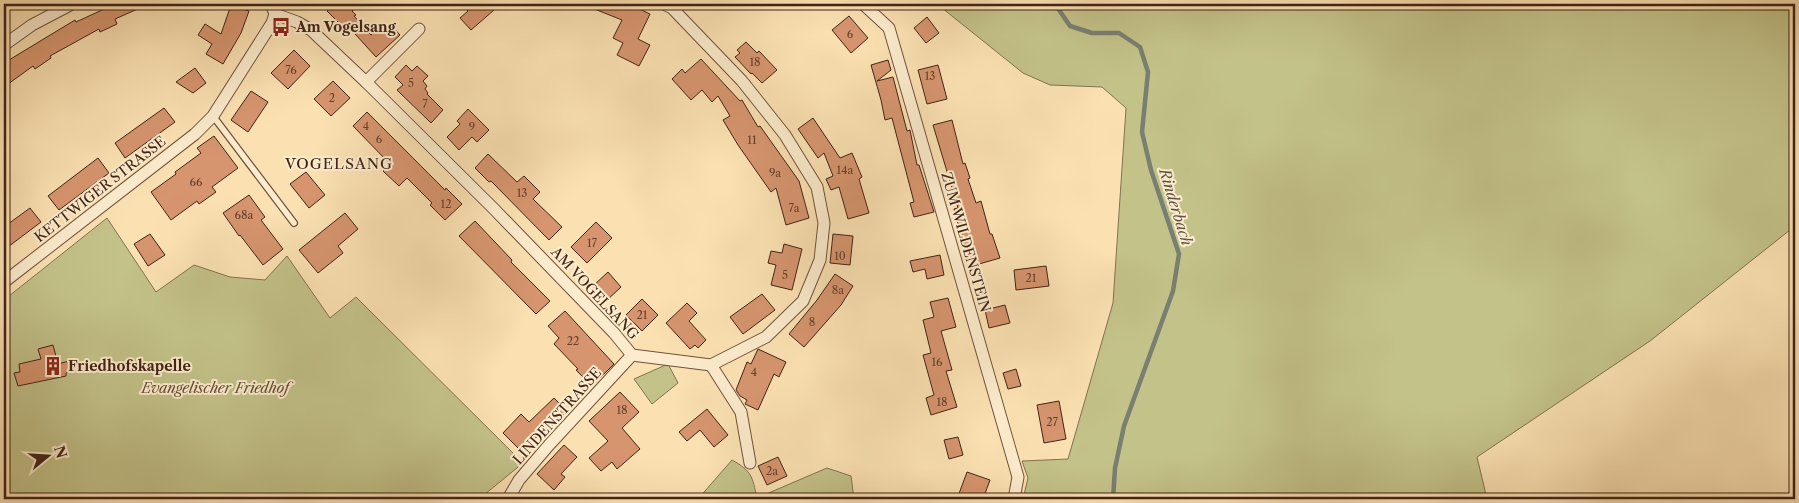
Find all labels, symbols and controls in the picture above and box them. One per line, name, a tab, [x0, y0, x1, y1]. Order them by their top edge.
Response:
bus stop icon: Am Vogelsang	[270, 16, 292, 38]
place label: Am Vogelsang	[295, 18, 397, 36]
house number: 6	[847, 27, 854, 41]
house number: 18	[749, 55, 761, 69]
house number: 76	[285, 63, 297, 77]
house number: 13	[925, 69, 935, 83]
house number: 5	[408, 76, 414, 90]
house number: 2	[329, 91, 335, 105]
house number: 7	[422, 97, 428, 111]
house number: 4	[363, 119, 369, 133]
house number: 9	[469, 120, 475, 134]
street label: KETTWIGER STRASSE	[31, 132, 169, 246]
house number: 6	[376, 132, 383, 146]
house number: 11	[747, 133, 757, 147]
district label: VOGELSANG	[284, 154, 393, 173]
house number: 14a	[837, 163, 854, 177]
water label: Rinderbach	[1155, 165, 1197, 248]
house number: 9a	[769, 166, 781, 180]
street label: ZUM WILDENSTEIN	[937, 170, 995, 315]
house number: 66	[190, 175, 203, 189]
house number: 13	[517, 186, 527, 200]
house number: 12	[441, 197, 451, 211]
house number: 7a	[788, 201, 800, 215]
house number: 68a	[235, 208, 254, 222]
house number: 17	[587, 236, 598, 250]
street label: AM VOGELSANG	[547, 242, 643, 343]
house number: 10	[834, 249, 846, 263]
house number: 5	[782, 268, 788, 282]
house number: 21	[1026, 271, 1037, 285]
house number: 8a	[832, 283, 844, 297]
house number: 21	[637, 308, 648, 322]
house number: 8	[809, 315, 815, 329]
house number: 22	[567, 334, 579, 348]
building icon: Friedhofskapelle	[42, 355, 64, 377]
house number: 16	[931, 355, 943, 369]
place label: Friedhofskapelle	[68, 357, 191, 375]
street label: LINDENSTRASSE	[509, 364, 605, 468]
house number: 4	[751, 365, 757, 379]
park label: Evangelischer Friedhof	[140, 379, 294, 397]
house number: 18	[936, 395, 948, 409]
house number: 18	[616, 403, 628, 417]
house number: 27	[1046, 415, 1058, 429]
north arrow	[22, 430, 72, 480]
text: N	[50, 443, 71, 461]
house number: 2a	[766, 464, 778, 478]

